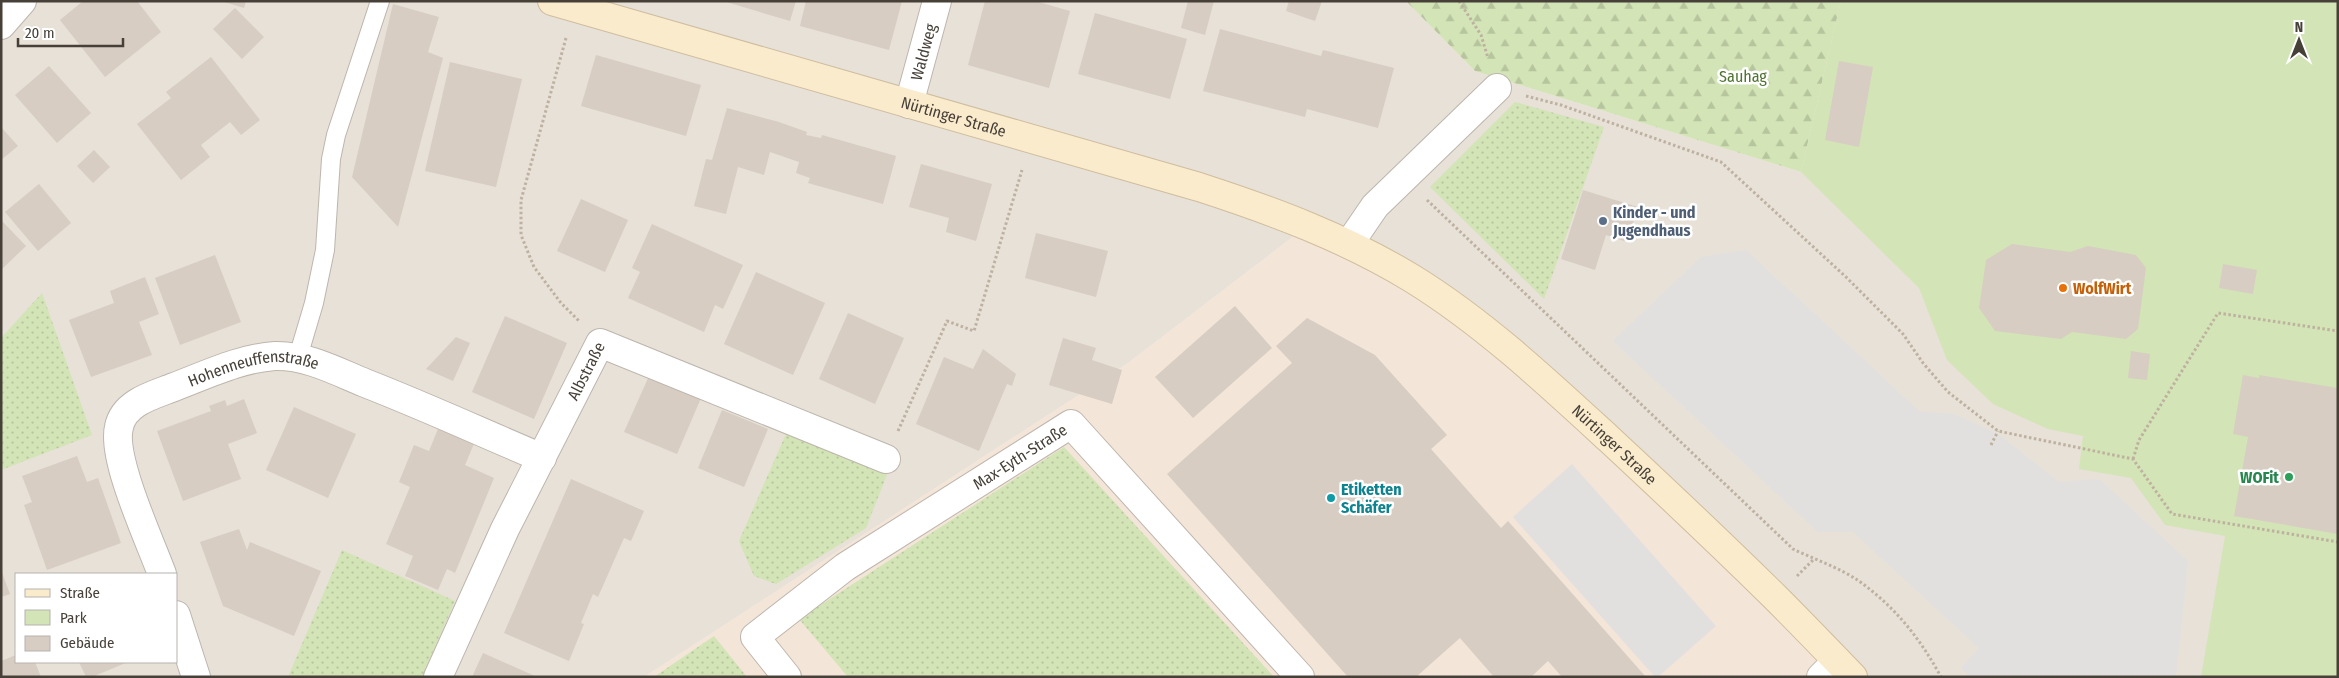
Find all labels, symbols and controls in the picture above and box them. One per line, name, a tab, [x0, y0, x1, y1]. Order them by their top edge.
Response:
scale bar	[18, 15, 122, 47]
north arrow	[2274, 15, 2324, 65]
text: N	[2295, 19, 2303, 36]
street label: Waldweg	[907, 21, 941, 82]
text: 20 m	[25, 24, 55, 42]
park label: Sauhag	[1719, 67, 1767, 86]
street label: Nürtinger Straße	[899, 93, 1008, 141]
place label: Kinder - und Jugendhaus	[1612, 203, 1696, 240]
marker: Kinder - und Jugendhaus	[1597, 215, 1609, 227]
place label: WolfWirt	[2073, 279, 2132, 298]
marker: WolfWirt	[2057, 282, 2069, 294]
street label: Albstraße	[563, 339, 609, 403]
street label: Hohenneuffenstraße	[185, 347, 322, 391]
street label: Nürtinger Straße	[1568, 401, 1661, 489]
street label: Max-Eyth-Straße	[970, 420, 1071, 494]
place label: WOFit	[2240, 468, 2279, 487]
marker: WOFit	[2283, 471, 2295, 483]
place label: Etiketten Schäfer	[1341, 480, 1402, 517]
marker: Etiketten Schäfer	[1325, 492, 1337, 504]
legend	[15, 573, 178, 663]
text: Straße	[60, 584, 100, 602]
text: Park	[60, 609, 87, 627]
text: Gebäude	[60, 634, 115, 652]

